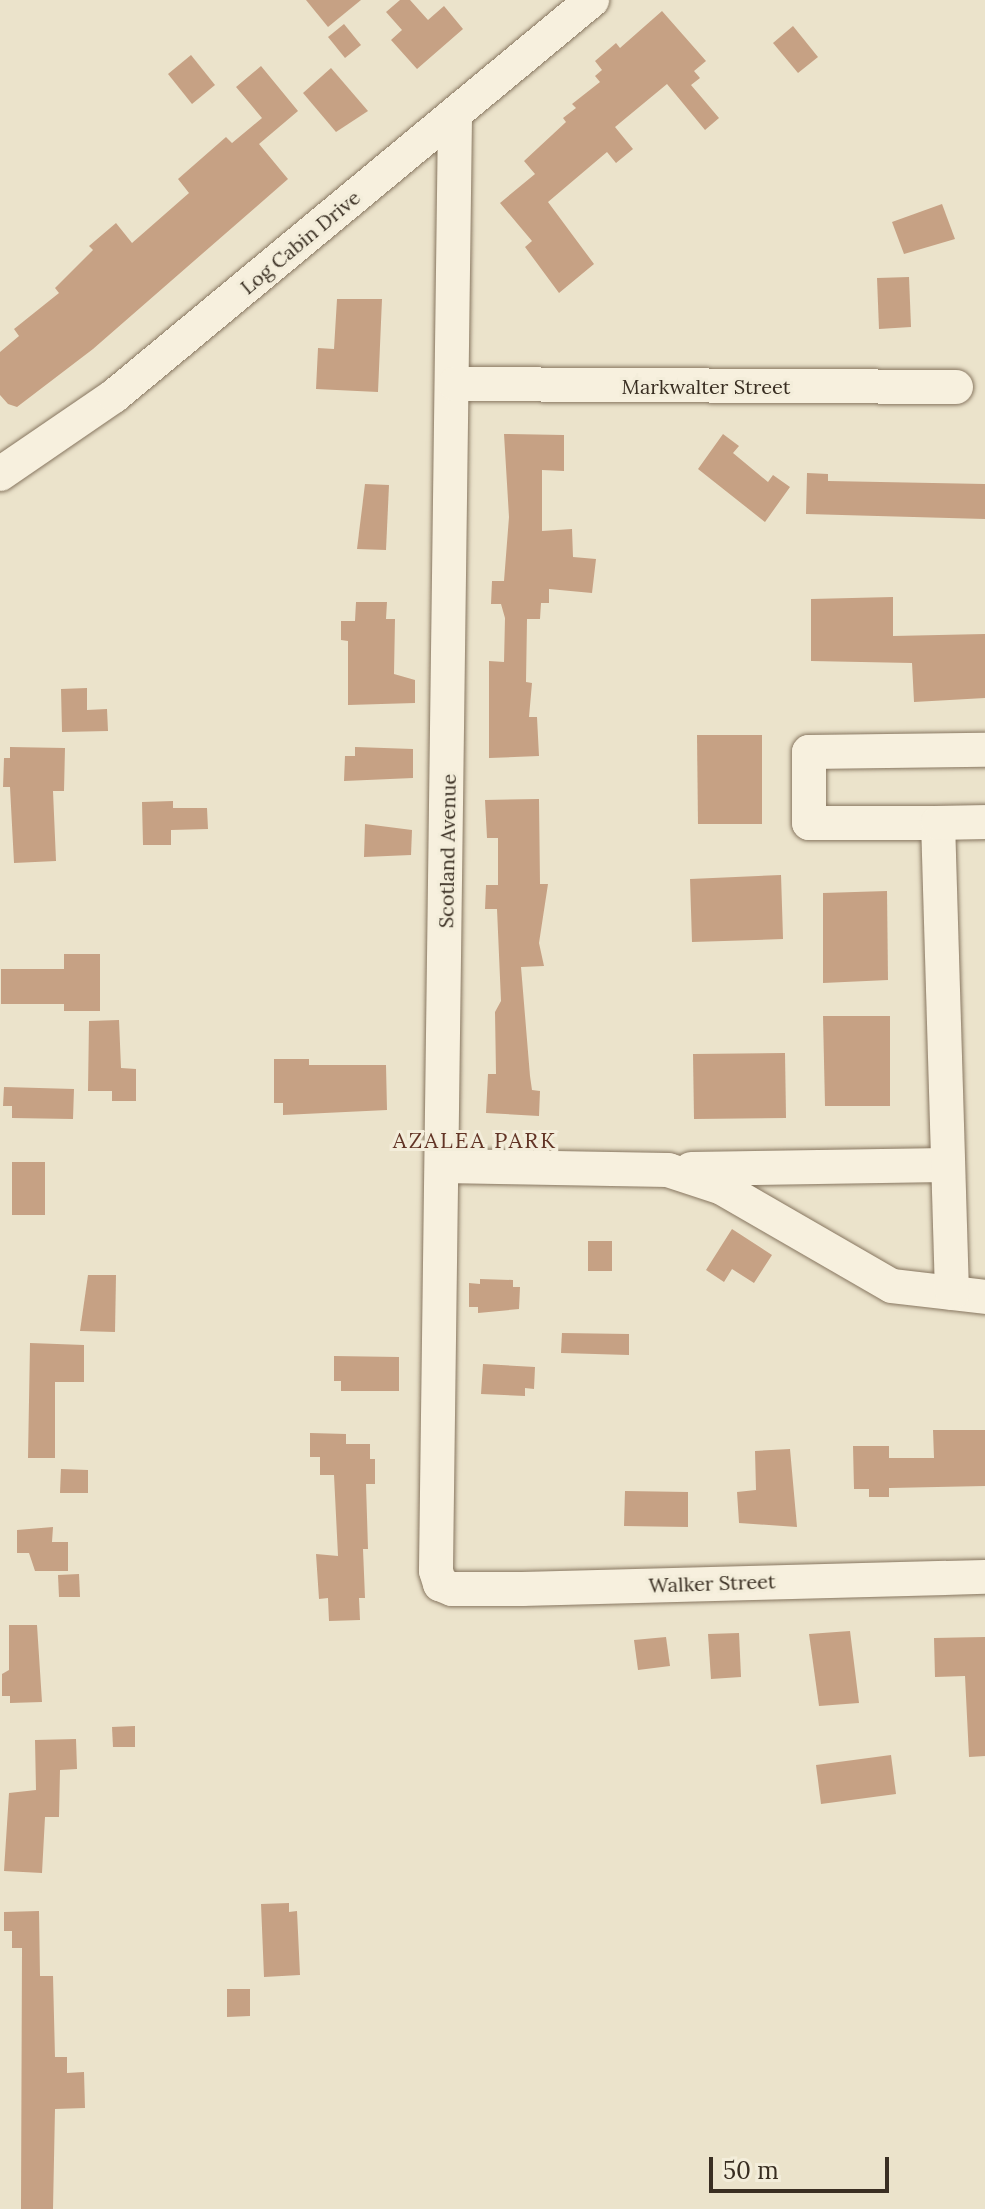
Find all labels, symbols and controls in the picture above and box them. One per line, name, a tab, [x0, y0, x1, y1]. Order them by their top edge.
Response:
street label: Log Cabin Drive	[235, 185, 365, 299]
street label: Markwalter Street	[622, 374, 790, 398]
street label: Scotland Avenue	[434, 774, 460, 928]
district label: AZALEA PARK	[393, 1128, 557, 1154]
street label: Walker Street	[648, 1569, 776, 1597]
scale bar	[713, 2141, 893, 2191]
text: 50 m	[723, 2155, 779, 2186]

